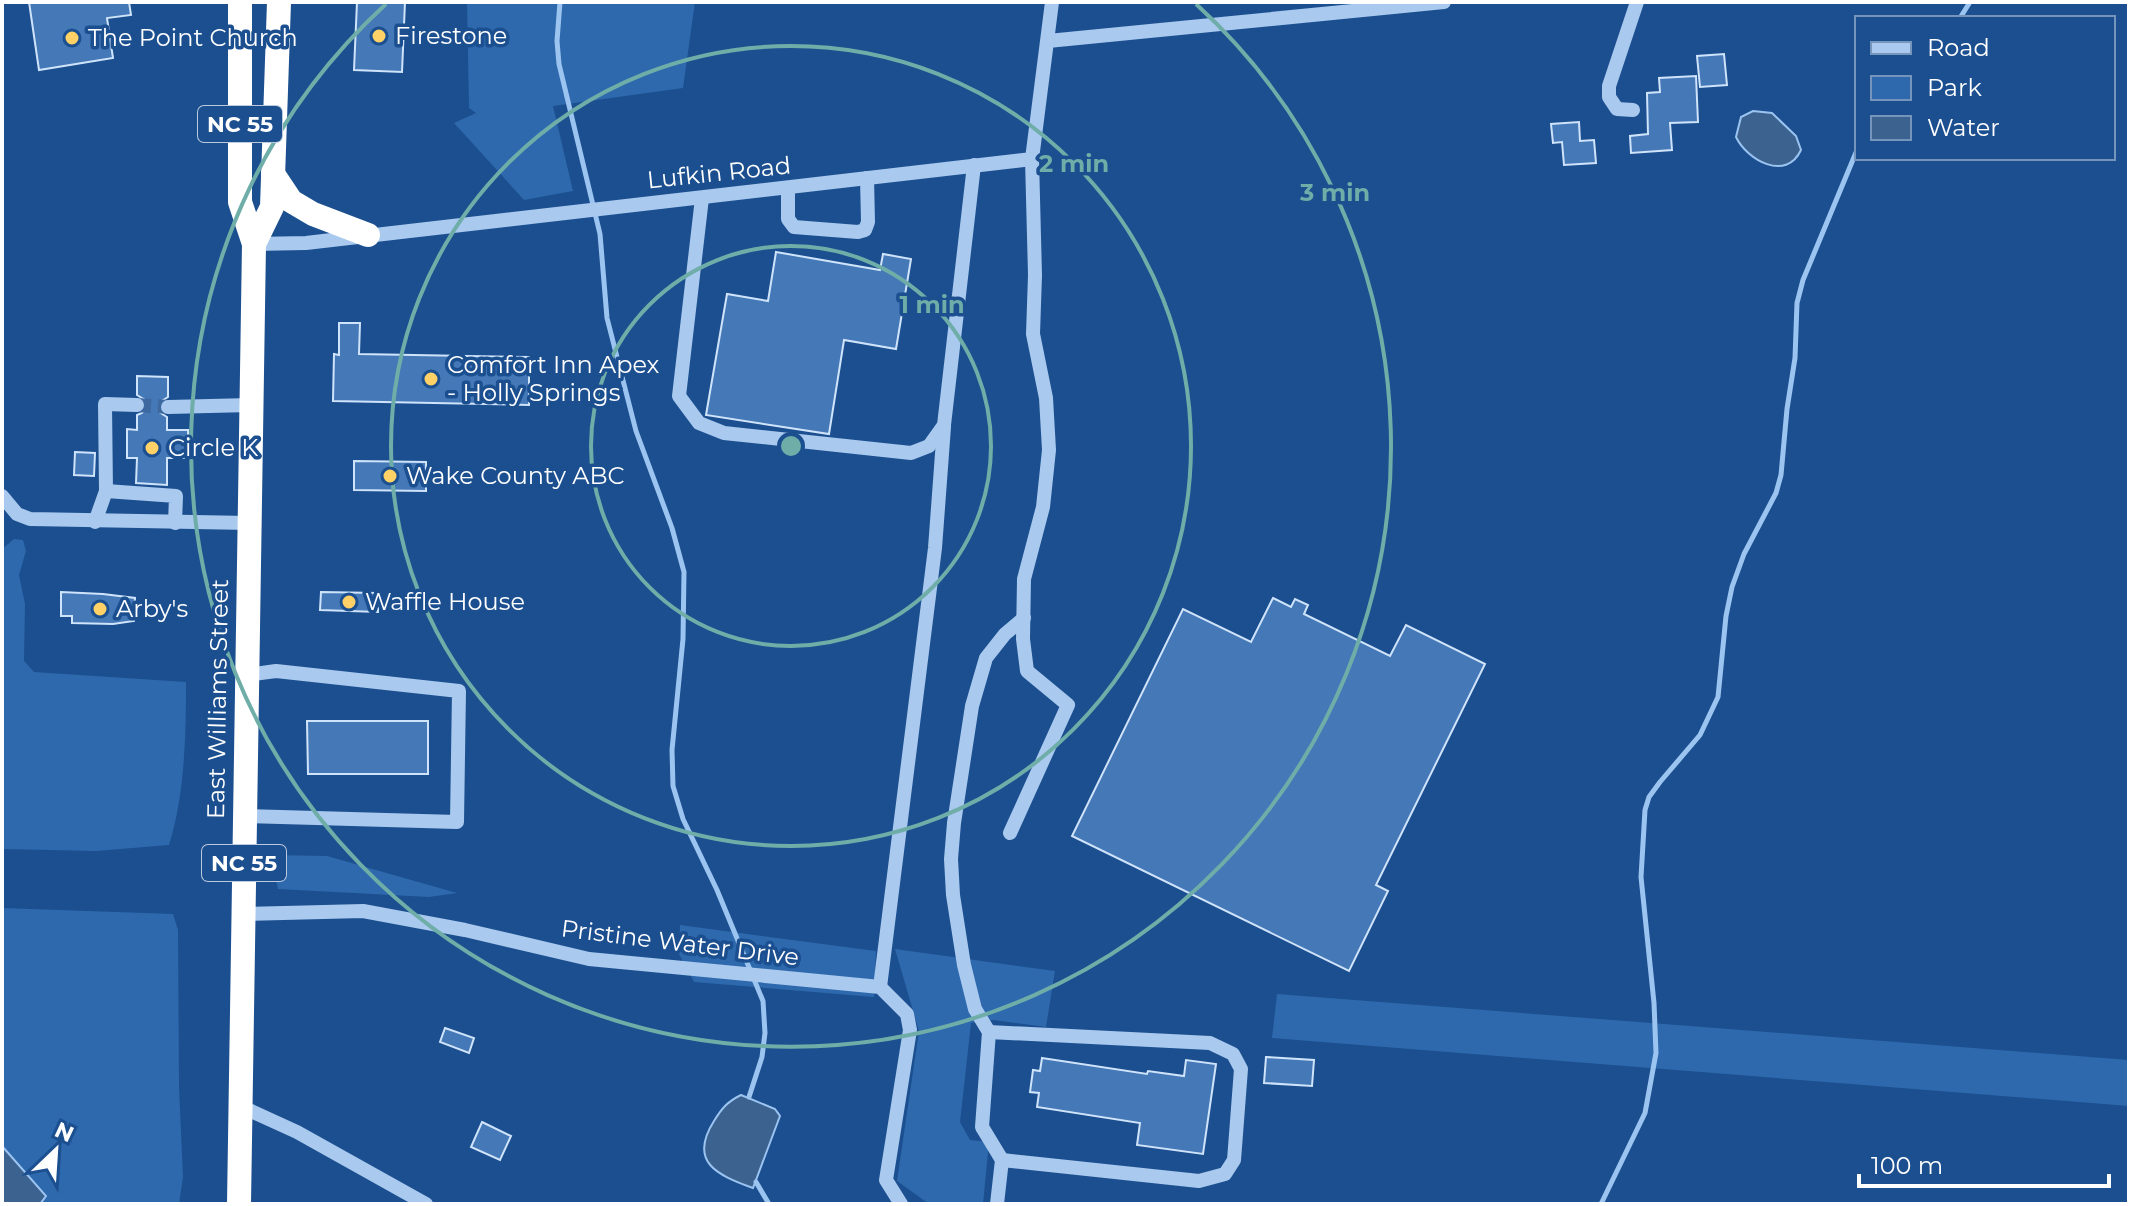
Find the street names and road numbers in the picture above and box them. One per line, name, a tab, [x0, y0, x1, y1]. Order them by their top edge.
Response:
road number: NC 55	[198, 106, 282, 142]
street label: Lufkin Road	[646, 151, 792, 194]
street label: East Williams Street	[201, 578, 234, 819]
road number: NC 55	[202, 845, 286, 881]
street label: Pristine Water Drive	[559, 914, 801, 971]

